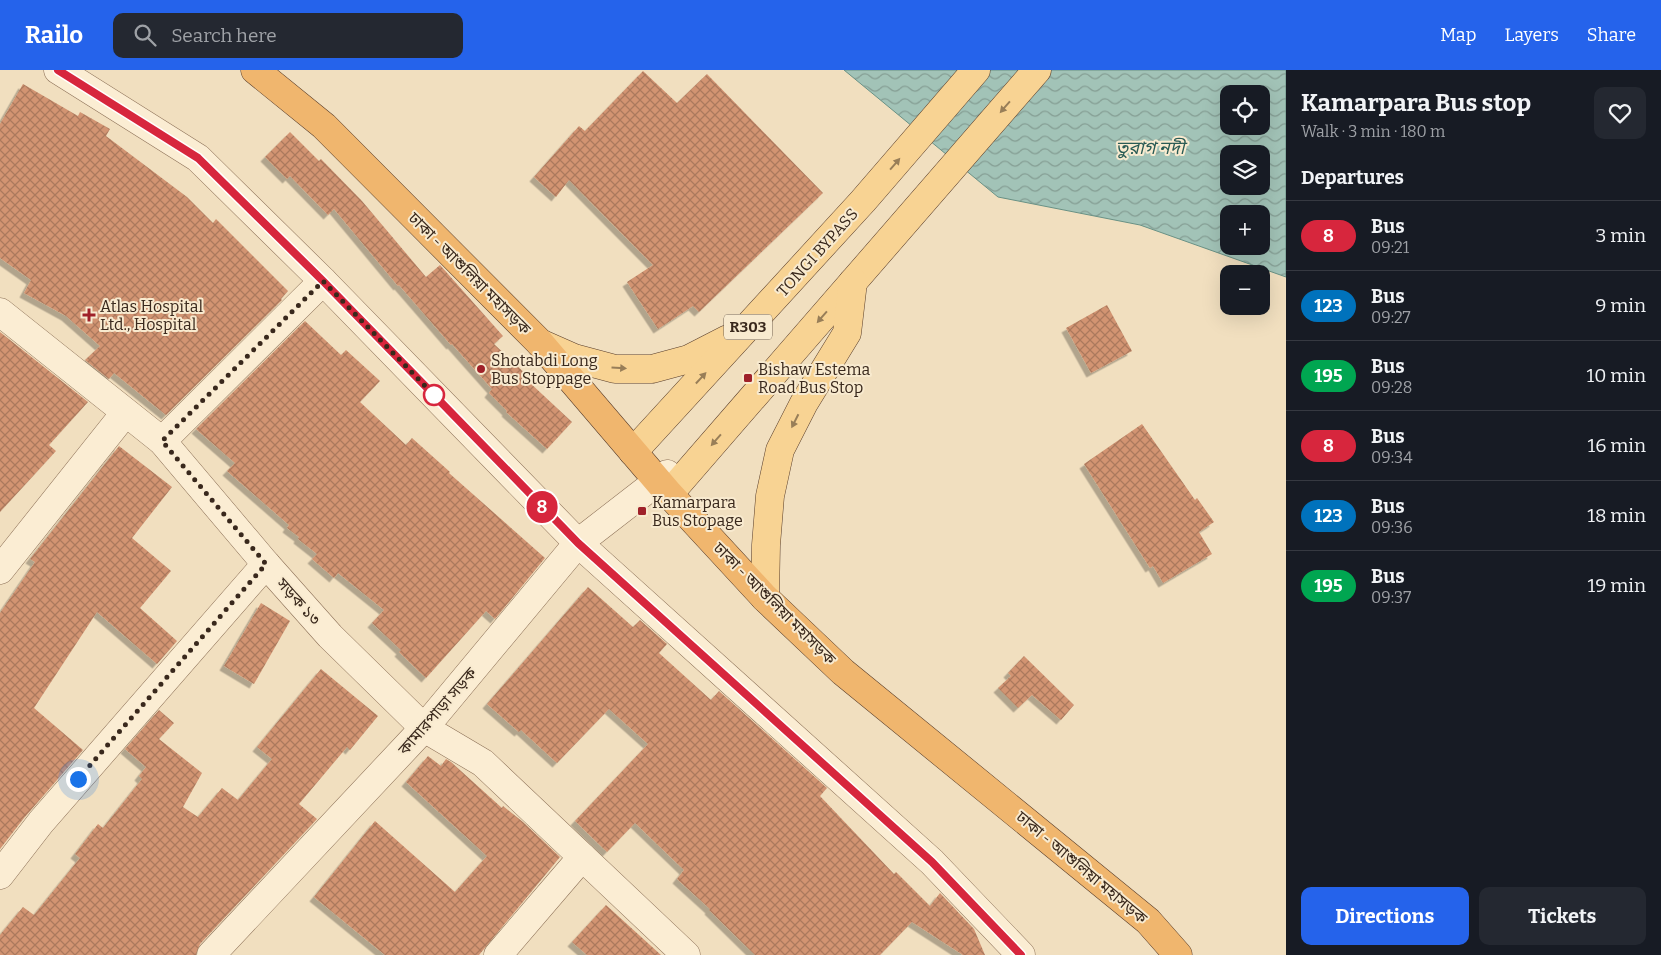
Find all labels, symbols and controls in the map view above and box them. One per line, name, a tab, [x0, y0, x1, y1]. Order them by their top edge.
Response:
search box	[113, 13, 463, 58]
text: Railo	[25, 21, 83, 49]
icon: search	[131, 21, 159, 49]
text: Search here	[171, 24, 277, 47]
text: Map	[1440, 24, 1476, 46]
text: Layers	[1504, 24, 1559, 46]
text: Share	[1587, 24, 1636, 46]
map controls	[1220, 85, 1270, 315]
button: locate	[1220, 85, 1270, 135]
button: heart	[1594, 87, 1646, 139]
text: Kamarpara Bus stop	[1301, 89, 1531, 117]
one-way arrow	[999, 100, 1010, 113]
text: Walk · 3 min · 180 m	[1301, 122, 1445, 141]
water label: তুরাগ নদী	[1116, 137, 1188, 159]
button: layers	[1220, 145, 1270, 195]
one-way arrow	[889, 159, 901, 171]
text: Departures	[1301, 166, 1404, 189]
street label: TONGI BYPASS	[773, 204, 862, 300]
button: +	[1220, 205, 1270, 255]
street label: ঢাকা - আশুলিয়া মহাসড়ক	[404, 208, 535, 339]
text: Bus	[1371, 215, 1405, 238]
text: 3 min	[1596, 224, 1646, 247]
text: 8	[1323, 225, 1334, 247]
text: 09:21	[1371, 238, 1409, 257]
button: −	[1220, 265, 1270, 315]
text: Bus	[1371, 285, 1405, 308]
text: 9 min	[1595, 294, 1646, 317]
text: 123	[1314, 295, 1343, 317]
place label: Atlas Hospital Ltd., Hospital	[100, 297, 203, 334]
marker: Atlas Hospital Ltd., Hospital	[82, 308, 96, 322]
text: 09:27	[1371, 308, 1411, 327]
one-way arrow	[817, 311, 828, 324]
road number: R303	[724, 314, 772, 340]
place label: Shotabdi Long Bus Stoppage	[491, 351, 598, 388]
text: Bus	[1371, 355, 1405, 378]
place label: Bishaw Estema Road Bus Stop	[758, 360, 871, 397]
marker: Shotabdi Long Bus Stoppage	[475, 363, 487, 375]
text: 10 min	[1586, 364, 1646, 387]
one-way arrow	[612, 365, 628, 373]
text: 195	[1314, 365, 1343, 387]
one-way arrow	[696, 371, 707, 384]
marker: Bishaw Estema Road Bus Stop	[742, 372, 754, 384]
text: 09:28	[1371, 378, 1412, 397]
unlabelled marker	[423, 384, 445, 406]
one-way arrow	[791, 414, 799, 428]
text: Bus	[1371, 425, 1405, 448]
one-way arrow	[711, 434, 722, 446]
text: 16 min	[1588, 434, 1646, 457]
text: 8	[1323, 435, 1334, 457]
text: 09:34	[1371, 448, 1412, 467]
line badge: 8	[526, 491, 558, 523]
place label: Kamarpara Bus Stopage	[652, 493, 743, 530]
text: Bus	[1371, 495, 1405, 518]
text: 8	[537, 496, 547, 518]
text: 18 min	[1587, 504, 1646, 527]
marker: Kamarpara Bus Stopage	[636, 505, 648, 517]
text: 123	[1314, 505, 1343, 527]
text: 09:36	[1371, 518, 1413, 537]
street label: ঢাকা - আশুলিয়া মহাসড়ক	[709, 538, 840, 669]
text: Bus	[1371, 565, 1405, 588]
street label: সড়ক ১৩	[272, 573, 325, 629]
text: 19 min	[1588, 574, 1646, 597]
text: 195	[1314, 575, 1343, 597]
text: 09:37	[1371, 588, 1411, 607]
street label: কামারপাড়া সড়ক	[394, 663, 481, 760]
your location	[66, 767, 91, 792]
street label: ঢাকা - আশুলিয়া মহাসড়ক	[1012, 806, 1152, 928]
button: Directions	[1301, 887, 1469, 945]
button: Tickets	[1479, 887, 1646, 945]

